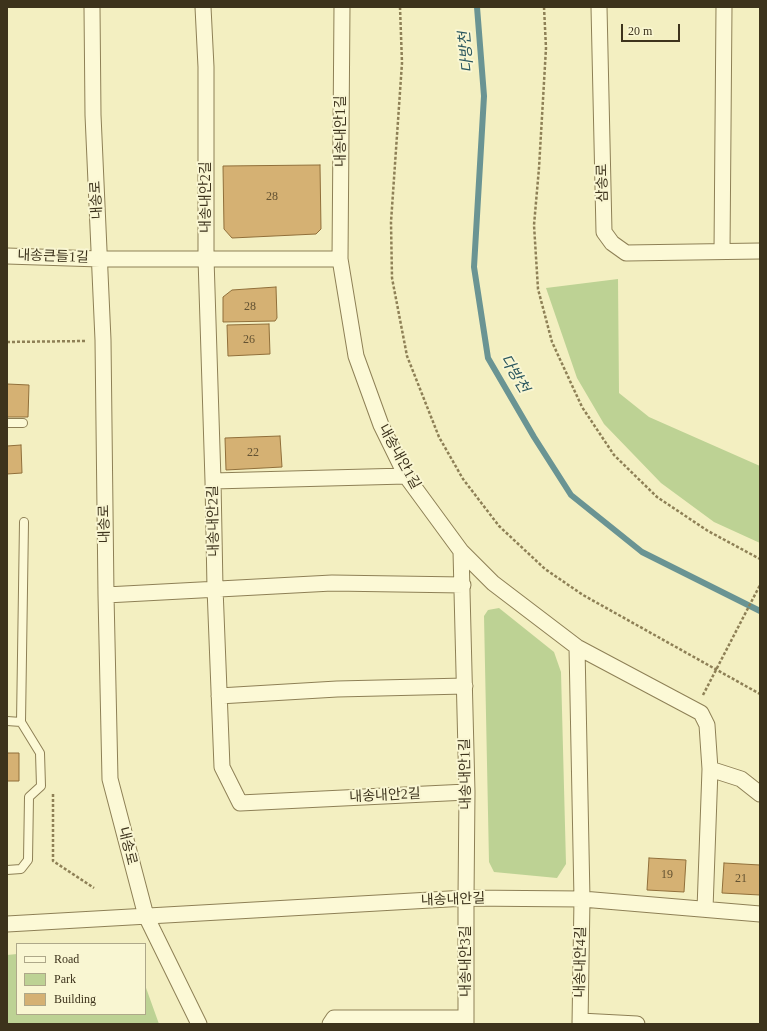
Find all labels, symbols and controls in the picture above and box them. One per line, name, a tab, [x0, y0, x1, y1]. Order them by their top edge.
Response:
scale bar	[623, 16, 682, 42]
text: 20 m	[628, 24, 652, 38]
water label: 다방천	[456, 31, 478, 73]
street label: 내송내안1길	[333, 95, 349, 167]
street label: 내송내안2길	[198, 161, 214, 233]
street label: 삼송로	[594, 164, 612, 202]
street label: 내송로	[88, 180, 106, 220]
house number: 28	[266, 190, 278, 204]
street label: 내송큰들1길	[17, 247, 89, 267]
house number: 28	[244, 300, 256, 314]
house number: 26	[243, 333, 255, 347]
water label: 다방천	[496, 352, 532, 396]
street label: 내송내안1길	[374, 422, 424, 492]
house number: 22	[247, 446, 259, 460]
street label: 내송내안2길	[205, 485, 223, 557]
street label: 내송로	[96, 505, 114, 543]
street label: 내송내안1길	[457, 738, 475, 810]
street label: 내송내안2길	[349, 786, 421, 806]
street label: 내송로	[114, 825, 140, 867]
house number: 19	[661, 868, 673, 882]
house number: 21	[735, 872, 747, 886]
street label: 내송내안길	[421, 890, 485, 910]
street label: 내송내안3길	[458, 925, 474, 997]
street label: 내송내안4길	[572, 926, 590, 998]
legend	[16, 943, 146, 1015]
text: Road	[54, 952, 79, 966]
text: Park	[54, 972, 76, 986]
text: Building	[54, 992, 96, 1006]

